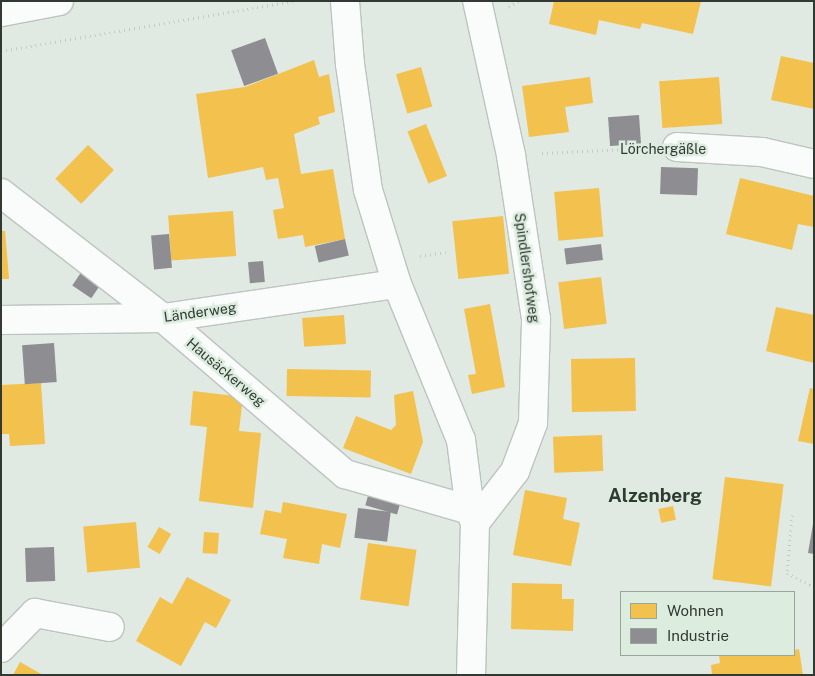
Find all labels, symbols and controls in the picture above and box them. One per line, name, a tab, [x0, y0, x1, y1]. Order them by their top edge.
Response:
street label: Lörchergäßle	[620, 141, 706, 157]
street label: Spindlershofweg	[511, 212, 543, 324]
street label: Länderweg	[163, 299, 237, 325]
street label: Hausäckerweg	[183, 334, 269, 410]
district label: Alzenberg	[608, 485, 702, 507]
legend	[620, 591, 795, 656]
text: Wohnen	[667, 602, 724, 619]
text: Industrie	[667, 627, 729, 644]

